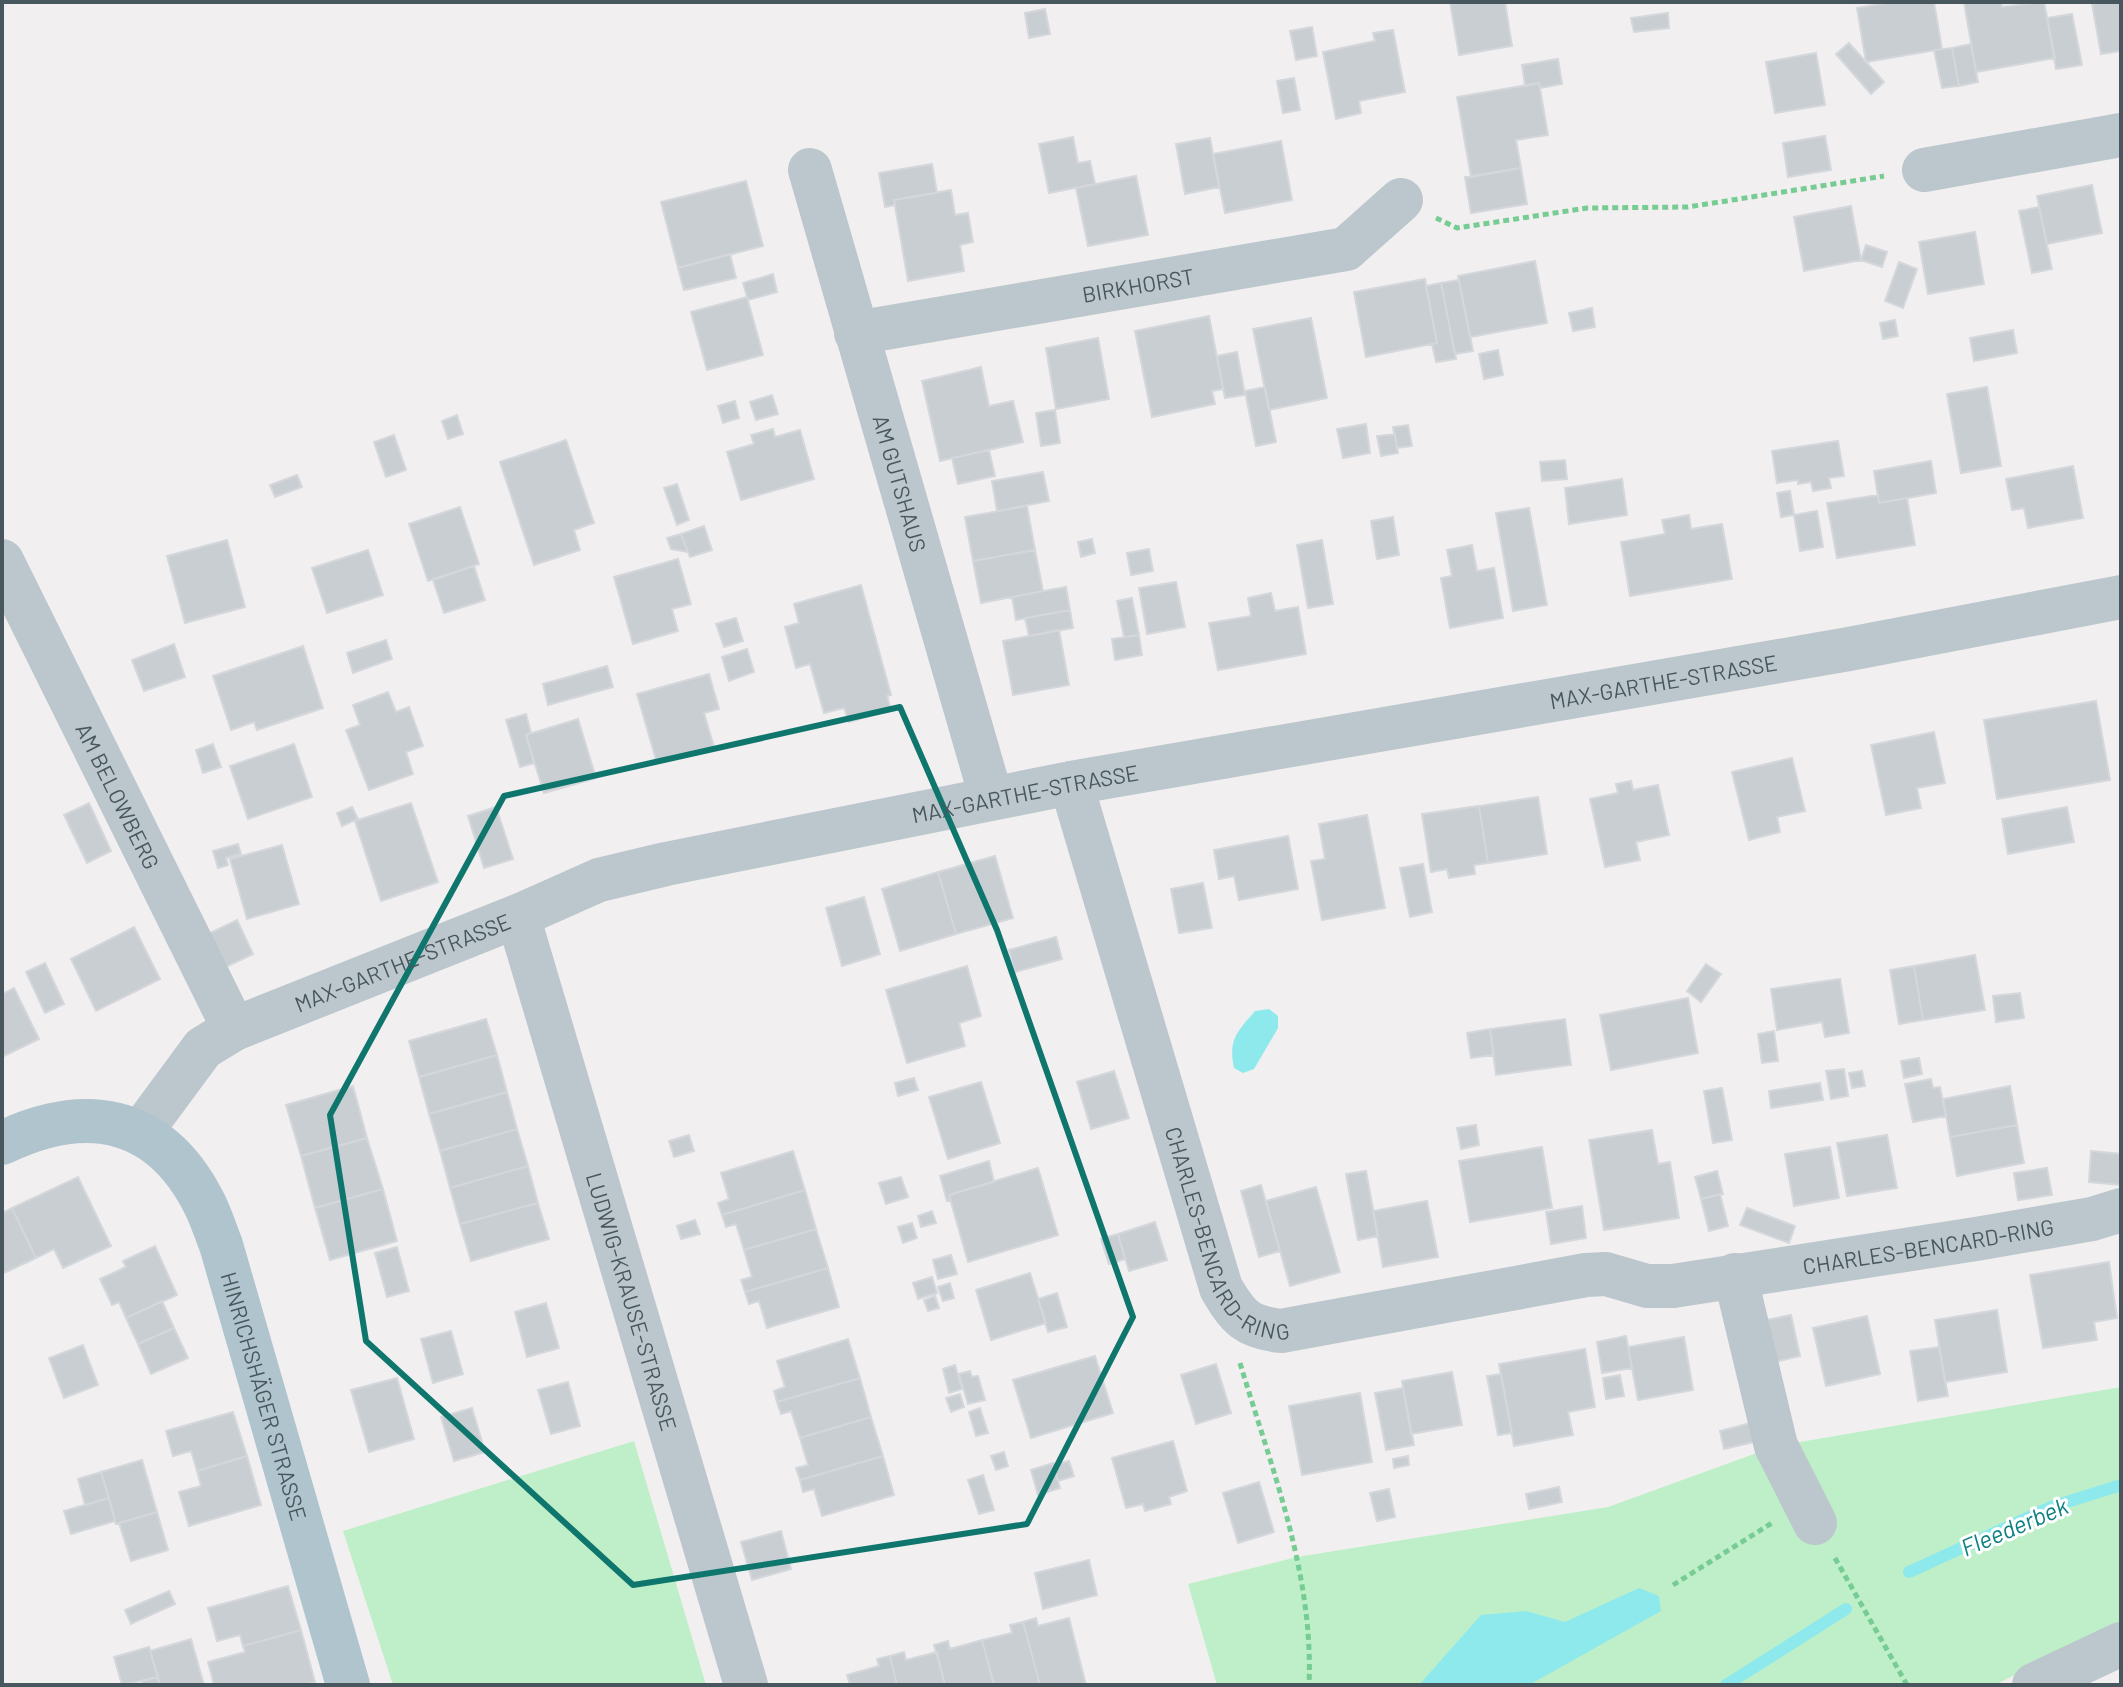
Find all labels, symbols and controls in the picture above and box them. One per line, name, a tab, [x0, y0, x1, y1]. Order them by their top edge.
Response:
street label: BIRKHORST	[1080, 262, 1196, 307]
street label: AM GUTSHAUS	[868, 412, 933, 555]
street label: MAX-GARTHE-STRASSE	[1548, 649, 1779, 713]
street label: AM BELOWBERG	[71, 718, 165, 873]
street label: MAX-GARTHE-STRASSE	[909, 759, 1140, 828]
street label: MAX-GARTHE-STRASSE	[291, 907, 514, 1017]
street label: CHARLES-BENCARD-RING	[1161, 1123, 1291, 1345]
street label: LUDWIG-KRAUSE-STRASSE	[582, 1169, 683, 1434]
street label: CHARLES-BENCARD-RING	[1801, 1213, 2056, 1279]
street label: HINRICHSHÄGER STRASSE	[216, 1269, 313, 1524]
water label: Fleederbek	[1956, 1490, 2072, 1562]

